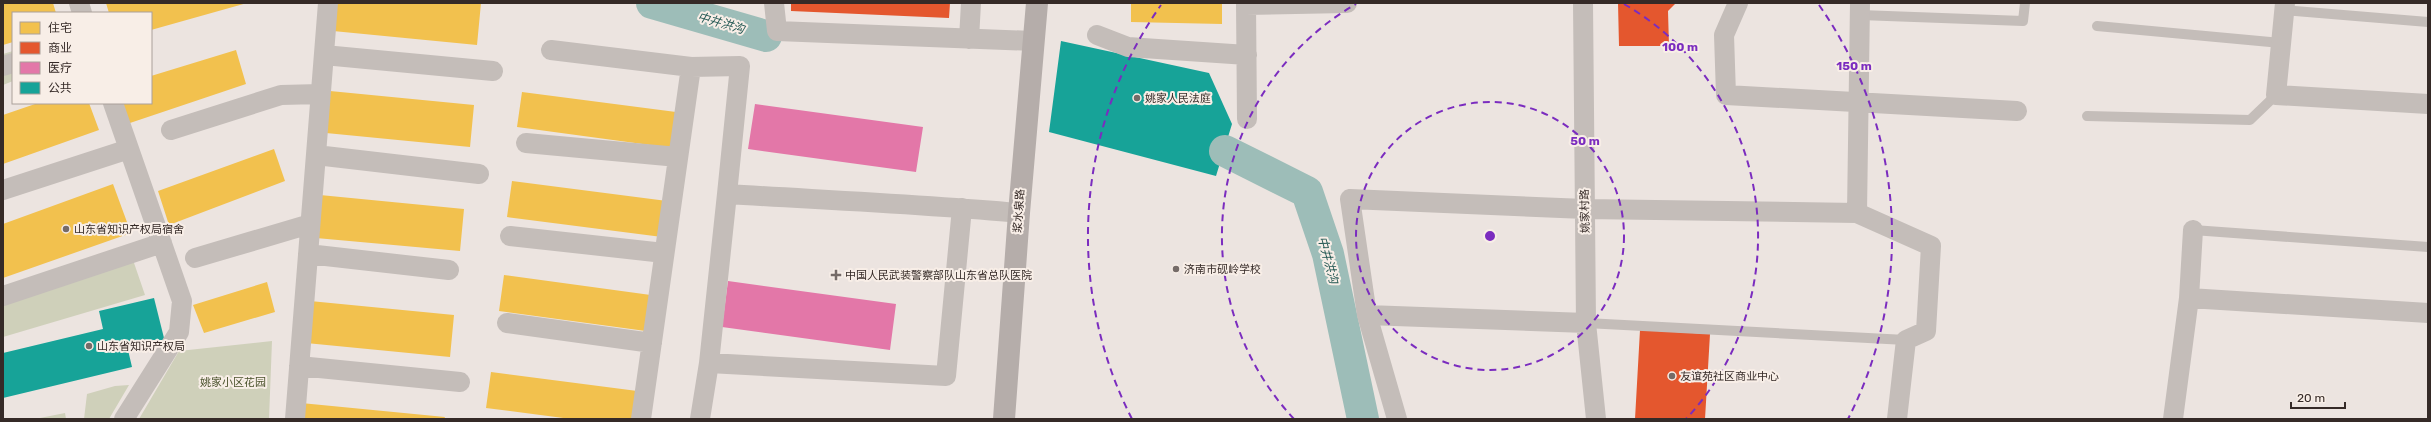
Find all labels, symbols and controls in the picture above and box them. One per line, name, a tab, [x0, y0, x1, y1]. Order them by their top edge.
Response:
water label: 中井洪沟	[696, 10, 748, 37]
legend	[12, 12, 152, 104]
text: 住宅	[48, 21, 72, 35]
text: 100 m	[1662, 40, 1698, 54]
text: 商业	[48, 41, 72, 55]
text: 150 m	[1836, 59, 1872, 73]
text: 医疗	[48, 61, 72, 75]
text: 公共	[48, 81, 72, 95]
place label: 姚家人民法庭	[1145, 92, 1211, 105]
marker: 姚家人民法庭	[1132, 93, 1142, 103]
text: 50 m	[1570, 134, 1600, 148]
street label: 浆水泉路	[1011, 189, 1027, 233]
street label: 姚家村路	[1578, 189, 1592, 233]
place label: 山东省知识产权局宿舍	[74, 223, 184, 236]
marker: 山东省知识产权局宿舍	[61, 224, 71, 234]
centre of rings	[1483, 229, 1497, 243]
water label: 中井洪沟	[1315, 235, 1341, 287]
place label: 济南市砚岭学校	[1184, 263, 1261, 276]
marker: 济南市砚岭学校	[1171, 264, 1181, 274]
marker: 中国人民武装警察部队山东省总队医院	[830, 269, 842, 281]
place label: 中国人民武装警察部队山东省总队医院	[845, 269, 1032, 282]
place label: 山东省知识产权局	[97, 340, 185, 353]
marker: 山东省知识产权局	[84, 341, 94, 351]
place label: 友谊苑社区商业中心	[1680, 370, 1779, 383]
marker: 友谊苑社区商业中心	[1667, 371, 1677, 381]
park label: 姚家小区花园	[200, 376, 266, 389]
scale bar	[2291, 384, 2345, 410]
text: 20 m	[2297, 391, 2325, 405]

